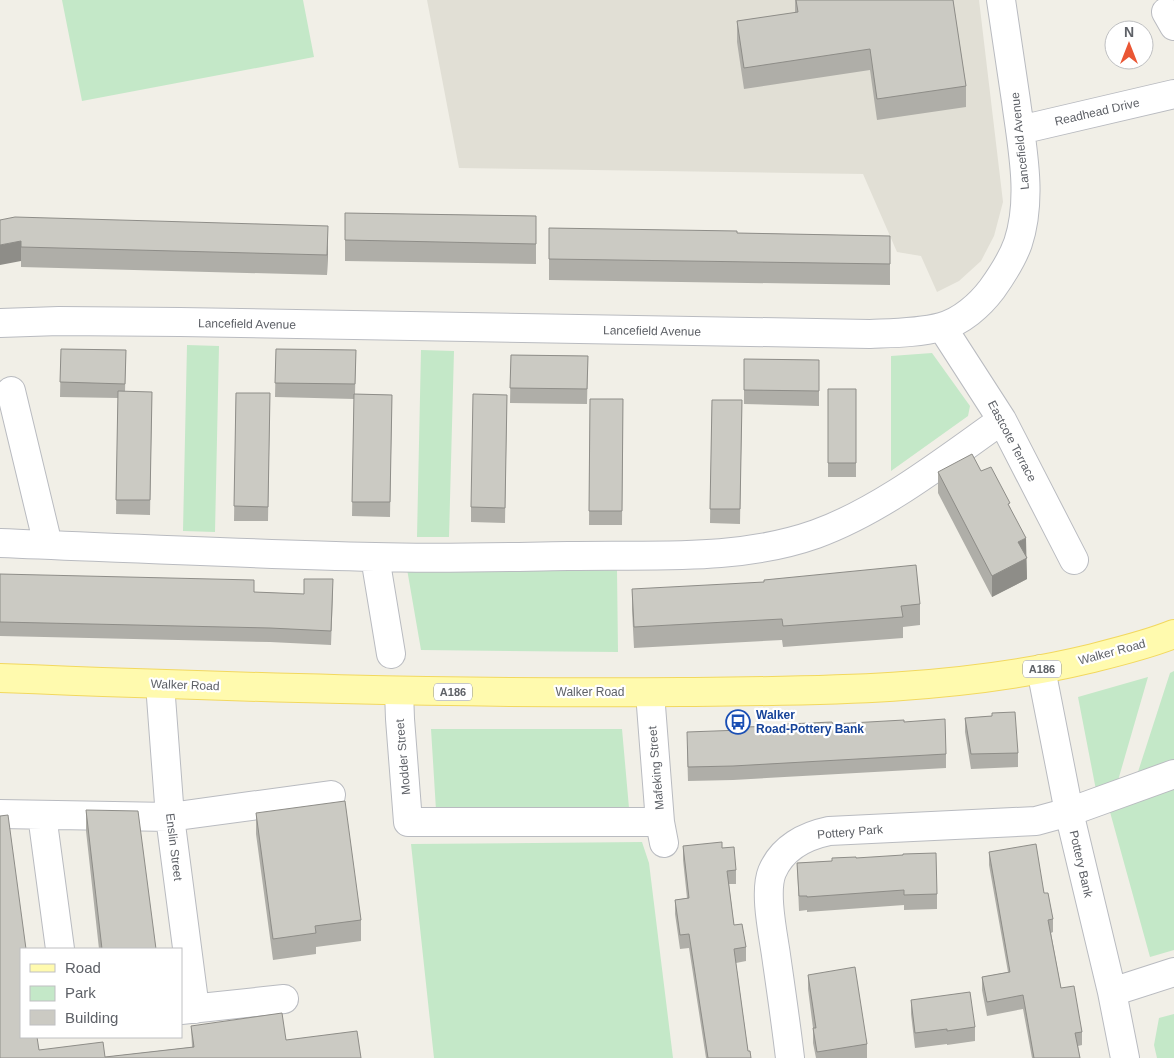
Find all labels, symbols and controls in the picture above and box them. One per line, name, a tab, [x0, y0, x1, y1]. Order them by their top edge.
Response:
north arrow	[1104, 20, 1154, 70]
text: N	[1124, 24, 1134, 40]
street label: Lancefield Avenue	[1008, 91, 1032, 190]
street label: Readhead Drive	[1053, 95, 1141, 129]
street label: Lancefield Avenue	[198, 316, 296, 332]
street label: Lancefield Avenue	[603, 323, 701, 339]
street label: Eastcote Terrace	[985, 398, 1039, 484]
street label: Walker Road	[1077, 636, 1147, 668]
road number: A186	[1023, 661, 1061, 678]
street label: Walker Road	[150, 677, 220, 693]
road number: A186	[434, 684, 472, 700]
street label: Walker Road	[556, 685, 624, 699]
place label: Walker Road-Pottery Bank	[756, 708, 864, 736]
bus stop icon: Walker Road-Pottery Bank	[725, 709, 751, 735]
street label: Modder Street	[393, 718, 413, 795]
street label: Mafeking Street	[645, 725, 667, 810]
street label: Enslin Street	[163, 812, 185, 882]
street label: Pottery Park	[816, 822, 884, 842]
street label: Pottery Bank	[1066, 829, 1096, 900]
legend	[20, 948, 182, 1038]
text: Road	[65, 959, 101, 976]
text: Park	[65, 984, 96, 1001]
text: Building	[65, 1009, 118, 1026]

